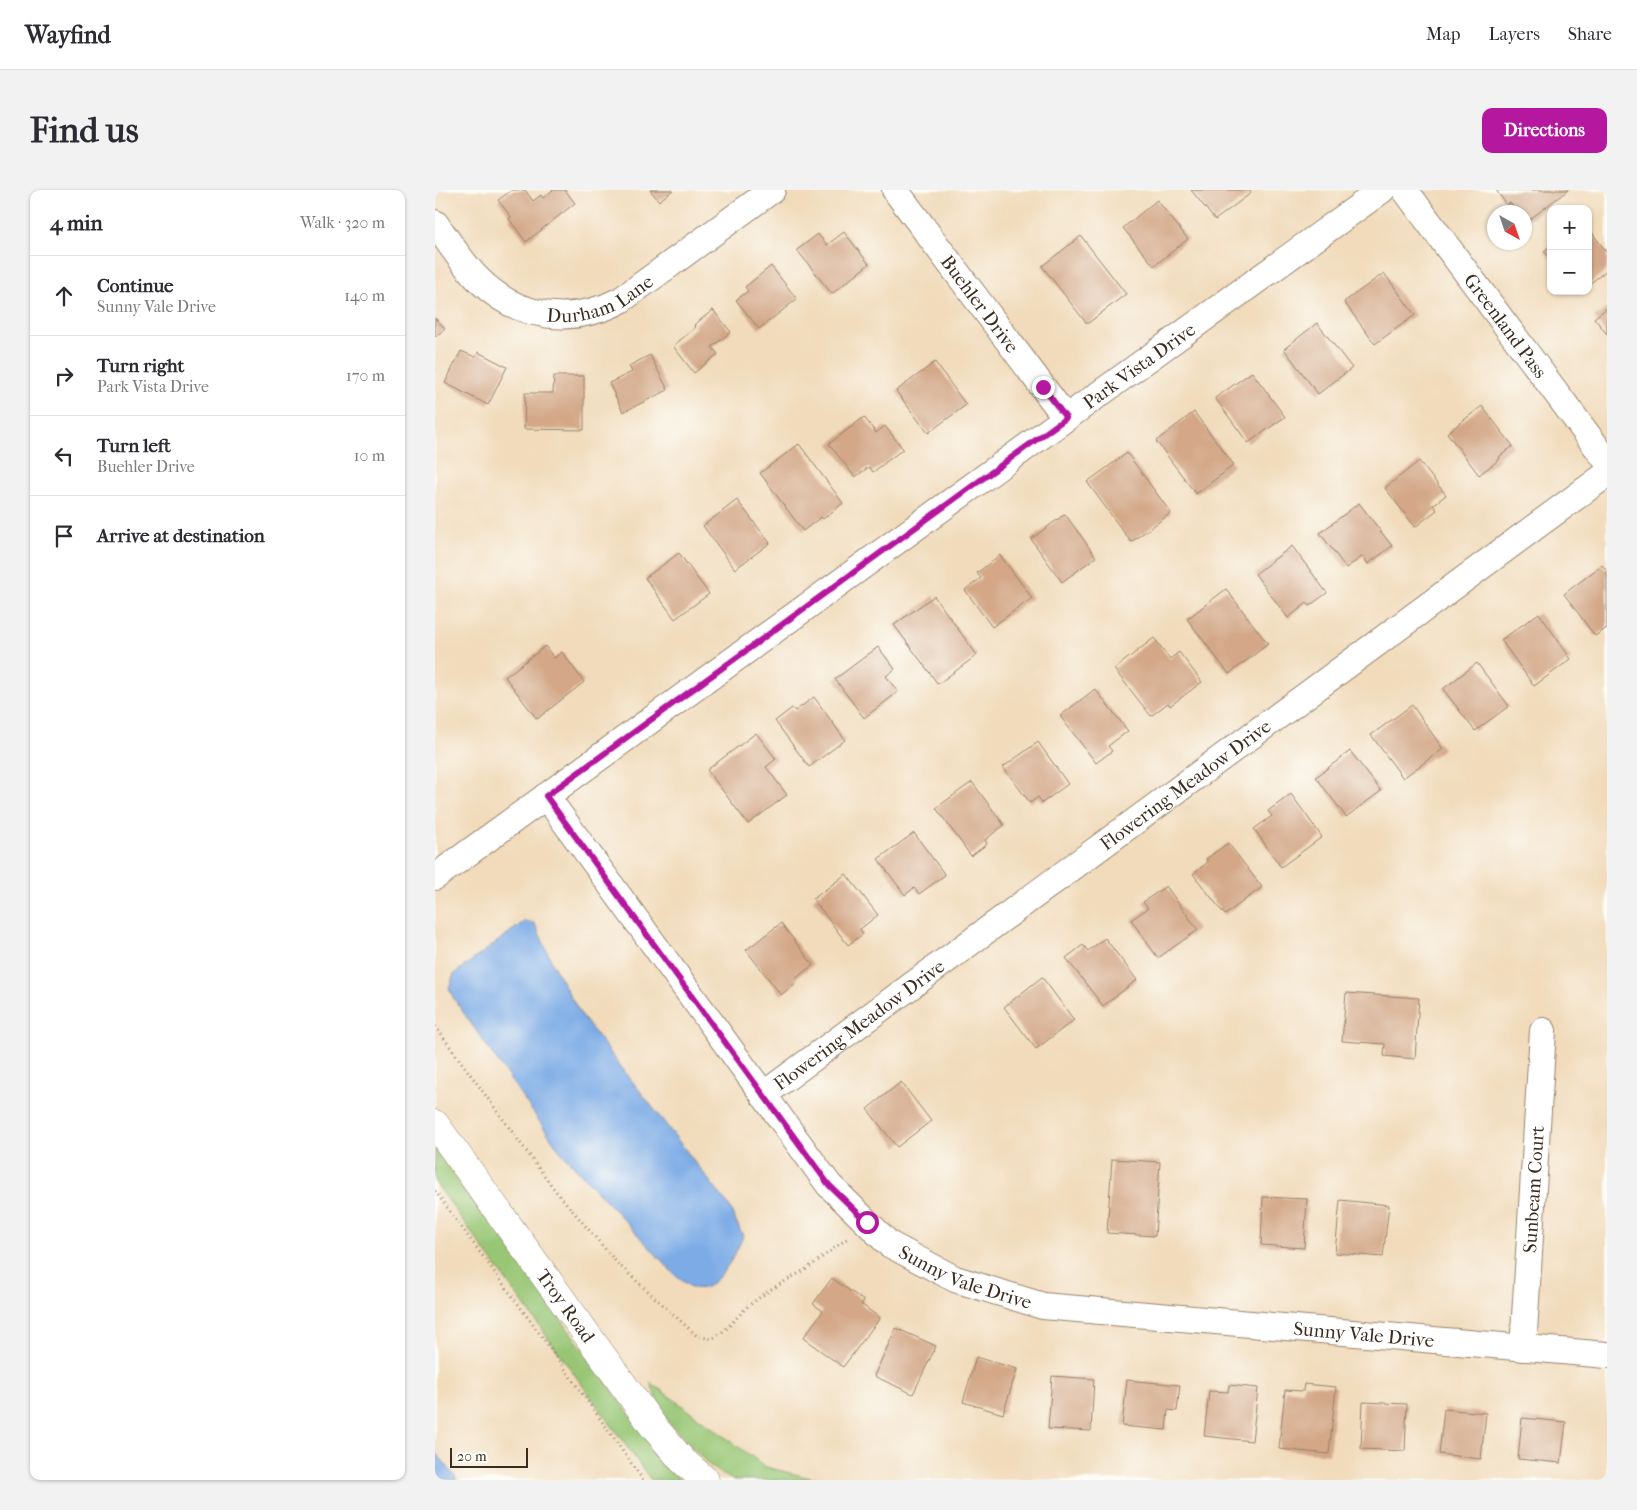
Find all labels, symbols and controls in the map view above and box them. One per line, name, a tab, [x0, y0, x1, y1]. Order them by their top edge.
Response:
text: Wayfind	[25, 21, 111, 49]
text: Map	[1426, 24, 1460, 45]
text: Layers	[1488, 24, 1540, 45]
text: Share	[1568, 24, 1612, 45]
button: Directions	[1482, 108, 1607, 153]
text: Find us	[30, 110, 139, 151]
north arrow	[1487, 205, 1532, 250]
map controls	[1547, 205, 1592, 295]
button: +	[1547, 205, 1592, 250]
text: 4 min	[50, 211, 103, 235]
text: Walk · 320 m	[300, 213, 385, 232]
button: −	[1547, 250, 1592, 295]
street label: Buehler Drive	[936, 251, 1023, 357]
street label: Greenland Pass	[1459, 269, 1551, 383]
street label: Durham Lane	[546, 270, 657, 328]
text: Continue	[97, 275, 173, 297]
icon: ahead	[50, 282, 78, 310]
text: 140 m	[344, 286, 385, 305]
text: Sunny Vale Drive	[97, 297, 216, 316]
street label: Park Vista Drive	[1079, 318, 1200, 414]
text: Turn right	[97, 355, 184, 377]
icon: right	[50, 362, 78, 390]
text: 170 m	[346, 366, 385, 385]
route end	[1032, 376, 1055, 399]
text: Park Vista Drive	[97, 377, 209, 396]
text: Turn left	[97, 435, 171, 457]
icon: left	[50, 442, 78, 470]
text: 10 m	[354, 446, 385, 465]
text: Buehler Drive	[97, 457, 195, 476]
icon: arrive	[50, 522, 78, 550]
text: Arrive at destination	[97, 525, 265, 547]
street label: Flowering Meadow Drive	[1096, 715, 1275, 855]
street label: Flowering Meadow Drive	[770, 955, 949, 1095]
street label: Sunbeam Court	[1519, 1125, 1549, 1254]
route start	[856, 1211, 879, 1234]
street label: Sunny Vale Drive	[895, 1241, 1034, 1314]
street label: Troy Road	[531, 1265, 599, 1348]
street label: Sunny Vale Drive	[1292, 1318, 1435, 1352]
scale bar	[450, 1445, 527, 1468]
text: 20 m	[457, 1448, 487, 1465]

